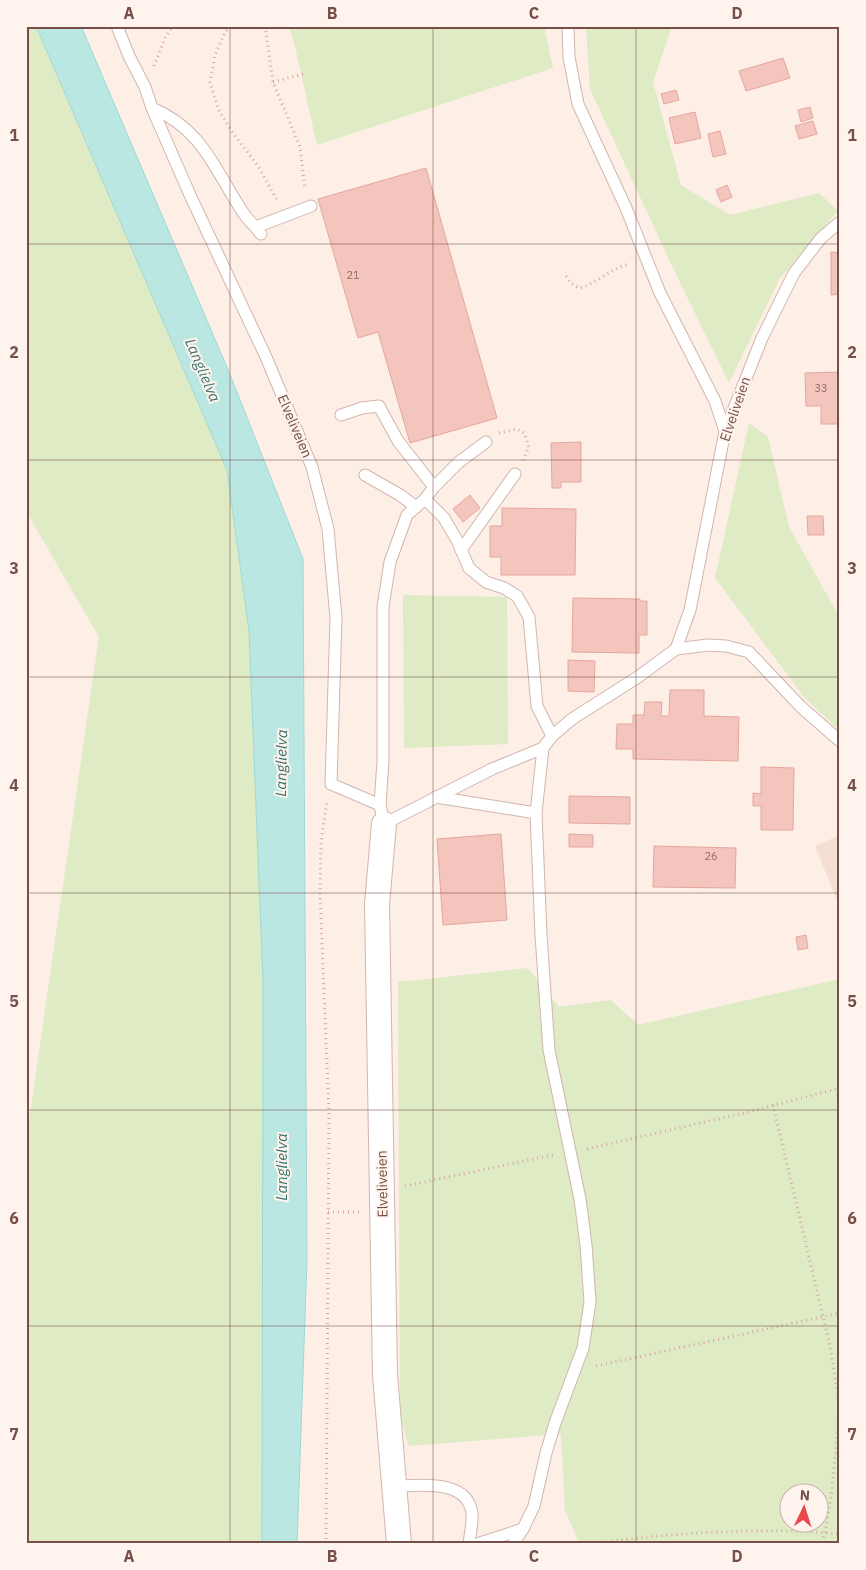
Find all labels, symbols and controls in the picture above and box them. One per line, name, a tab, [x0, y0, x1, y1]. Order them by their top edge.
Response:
text: A	[124, 3, 135, 23]
text: B	[327, 3, 338, 23]
text: C	[529, 3, 539, 23]
text: D	[731, 3, 743, 23]
text: 1	[9, 125, 19, 145]
text: 1	[847, 125, 857, 145]
house number: 21	[346, 268, 360, 282]
water label: Langlielva	[181, 335, 225, 405]
text: 2	[9, 342, 19, 362]
text: 2	[847, 342, 857, 362]
street label: Elveliveien	[716, 374, 754, 444]
house number: 33	[814, 381, 828, 395]
street label: Elveliveien	[274, 392, 316, 460]
text: 3	[9, 558, 19, 578]
text: 3	[847, 558, 857, 578]
water label: Langlielva	[271, 729, 291, 797]
text: 4	[9, 775, 19, 795]
text: 4	[847, 775, 857, 795]
house number: 26	[704, 849, 718, 863]
text: 5	[9, 991, 19, 1011]
text: 5	[847, 991, 857, 1011]
water label: Langlielva	[272, 1133, 291, 1201]
street label: Elveliveien	[372, 1150, 392, 1218]
text: 6	[9, 1208, 19, 1228]
text: 6	[847, 1208, 857, 1228]
text: 7	[9, 1424, 19, 1444]
text: 7	[847, 1424, 857, 1444]
north arrow	[778, 1482, 828, 1532]
text: N	[799, 1486, 811, 1504]
text: A	[124, 1546, 135, 1566]
text: B	[327, 1546, 338, 1566]
text: C	[529, 1546, 539, 1566]
text: D	[731, 1546, 743, 1566]

